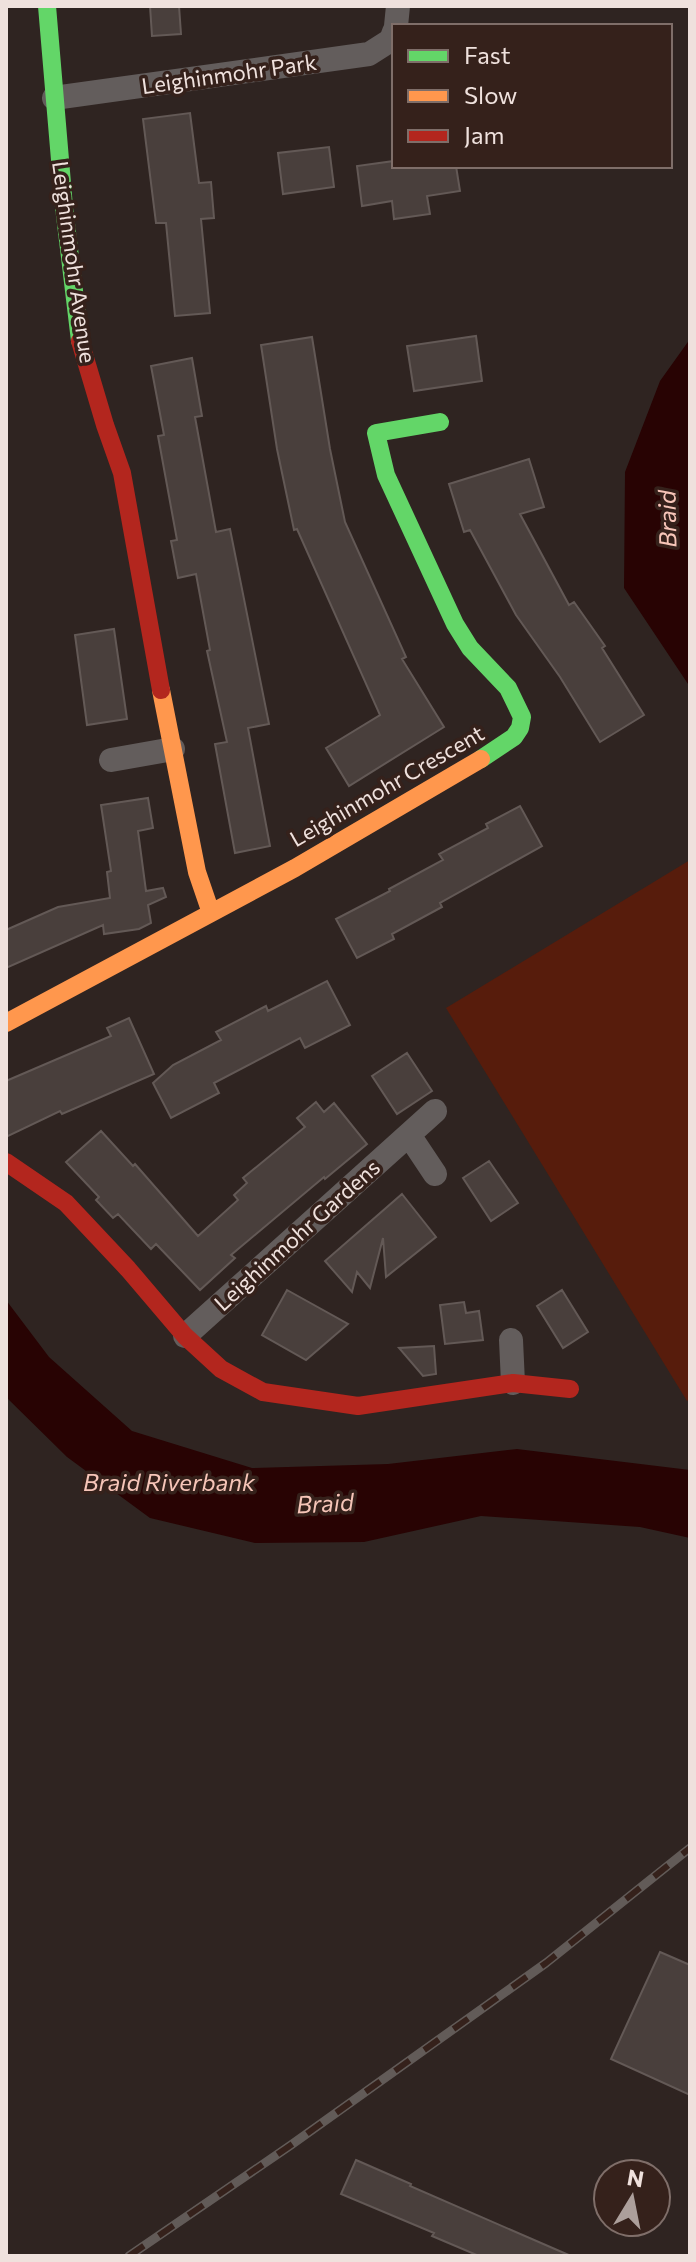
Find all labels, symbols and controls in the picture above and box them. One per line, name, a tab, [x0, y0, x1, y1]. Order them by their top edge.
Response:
legend	[392, 24, 672, 168]
text: Fast	[464, 40, 511, 69]
street label: Leighinmohr Park	[140, 48, 318, 99]
text: Slow	[464, 80, 517, 109]
text: Jam	[464, 120, 504, 149]
street label: Leighinmohr Avenue	[47, 159, 102, 365]
water label: Braid	[651, 489, 681, 548]
street label: Leighinmohr Crescent	[285, 719, 489, 852]
street label: Leighinmohr Gardens	[208, 1153, 385, 1316]
water label: Braid Riverbank	[83, 1467, 256, 1496]
water label: Braid	[295, 1486, 355, 1518]
north arrow	[592, 2158, 672, 2238]
text: N	[625, 2163, 646, 2193]

